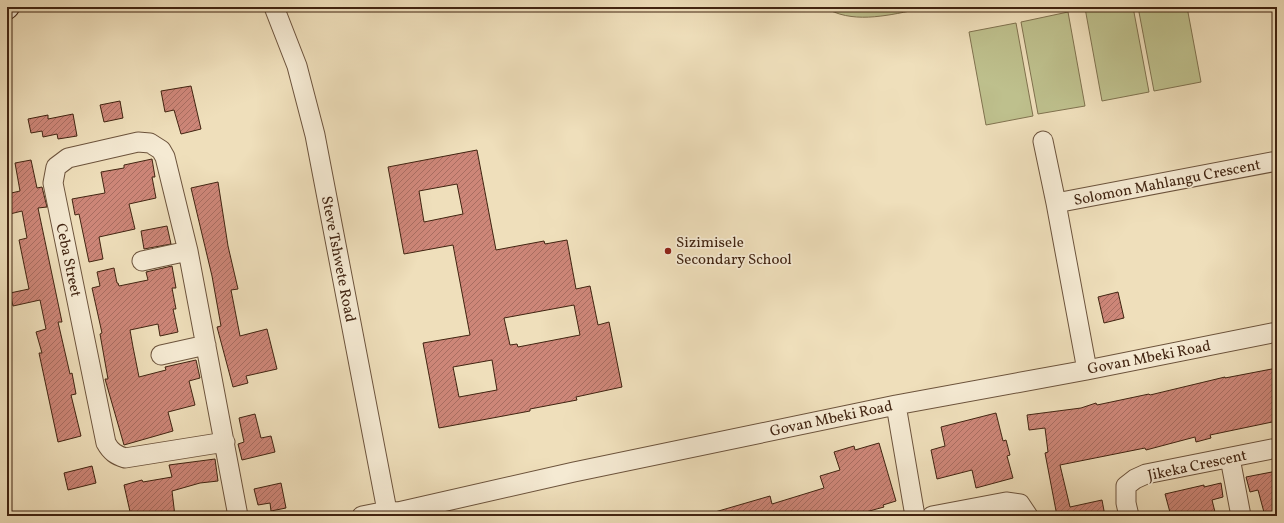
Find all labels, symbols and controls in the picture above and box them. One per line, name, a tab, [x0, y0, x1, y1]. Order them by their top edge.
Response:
street label: Solomon Mahlangu Crescent	[1072, 155, 1262, 212]
street label: Steve Tshwete Road	[315, 194, 360, 324]
street label: Ceba Street	[49, 221, 86, 299]
place label: Sizimisele Secondary School	[676, 233, 792, 271]
marker: Sizimisele Secondary School	[663, 246, 673, 256]
street label: Govan Mbeki Road	[1086, 336, 1213, 381]
street label: Govan Mbeki Road	[768, 396, 895, 443]
street label: Jikeka Crescent	[1146, 446, 1249, 487]

